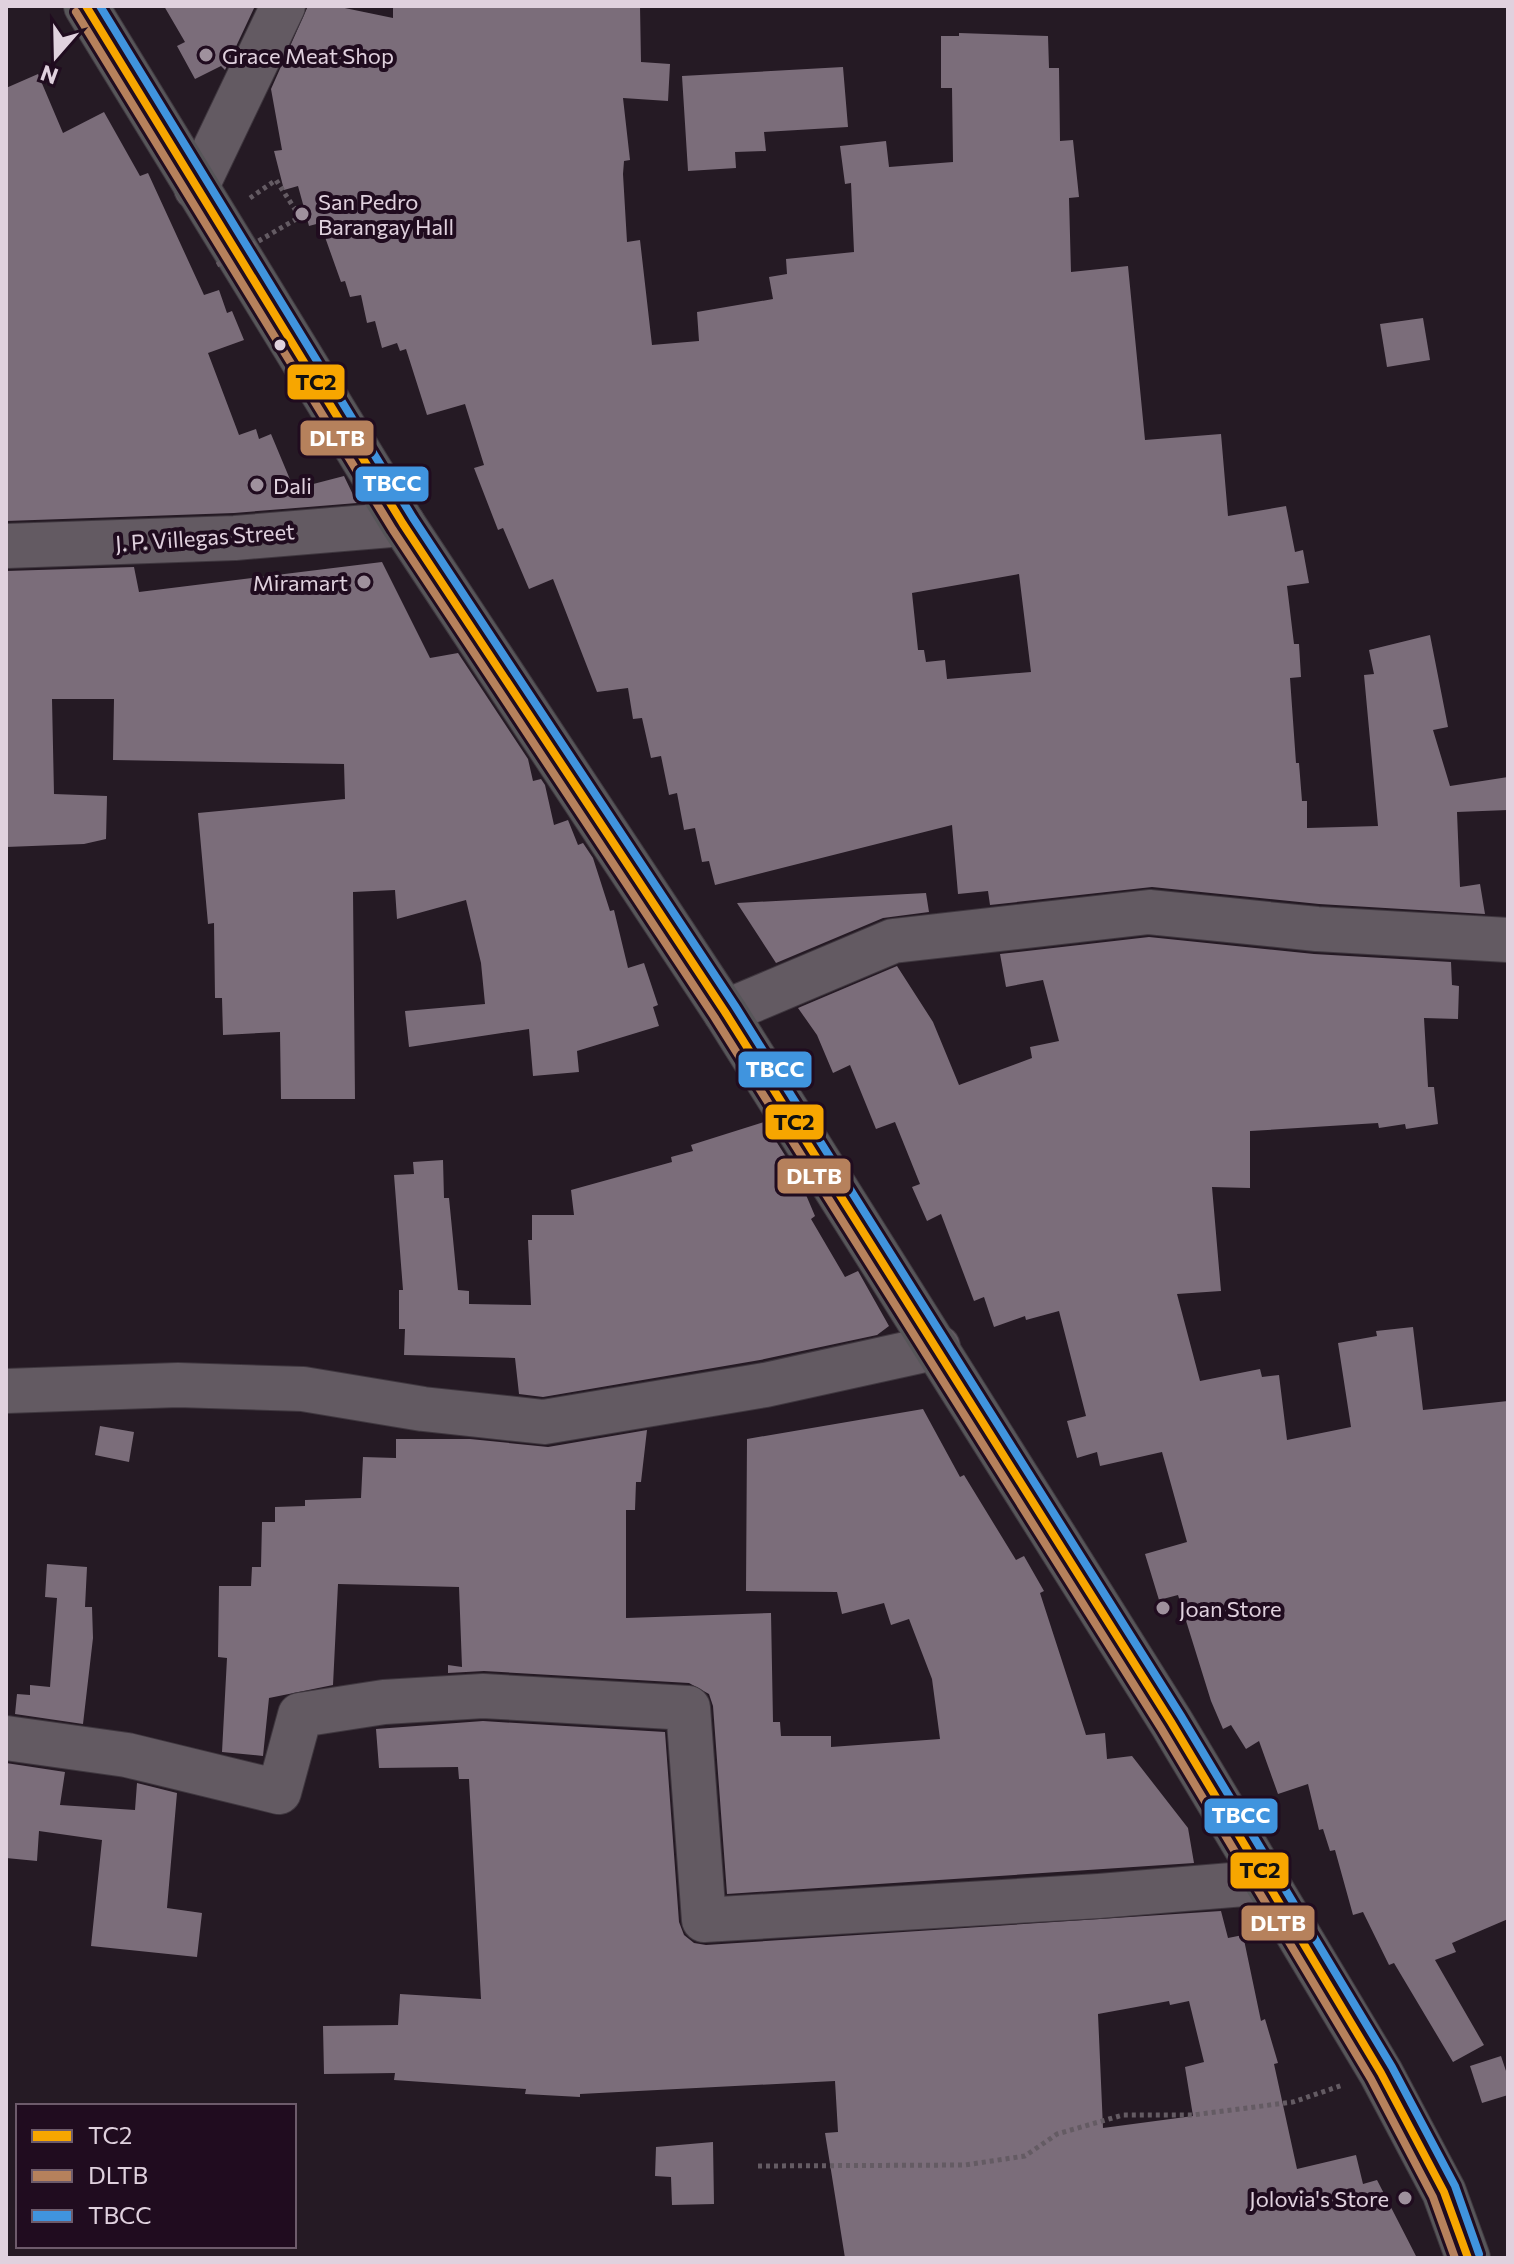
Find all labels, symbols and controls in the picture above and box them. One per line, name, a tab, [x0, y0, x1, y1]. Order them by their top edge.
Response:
north arrow	[16, 16, 96, 96]
place label: Grace Meat Shop	[222, 42, 394, 69]
marker: Grace Meat Shop	[197, 46, 215, 64]
text: N	[37, 60, 61, 91]
place label: San Pedro Barangay Hall	[318, 188, 454, 240]
marker: San Pedro Barangay Hall	[293, 205, 311, 223]
unlabelled marker	[272, 337, 288, 353]
line badge: TC2	[286, 363, 346, 401]
text: TC2	[295, 368, 337, 395]
line badge: DLTB	[299, 419, 375, 457]
text: DLTB	[309, 424, 365, 451]
line badge: TBCC	[354, 465, 430, 503]
text: TBCC	[363, 469, 421, 496]
place label: Dali	[273, 472, 312, 499]
marker: Dali	[248, 476, 266, 494]
street label: J. P. Villegas Street	[114, 517, 296, 557]
place label: Miramart	[253, 569, 348, 596]
marker: Miramart	[355, 573, 373, 591]
line badge: TBCC	[737, 1050, 813, 1089]
text: TBCC	[746, 1055, 804, 1082]
line badge: TC2	[764, 1103, 825, 1141]
text: TC2	[773, 1108, 815, 1135]
line badge: DLTB	[776, 1157, 852, 1195]
text: DLTB	[786, 1162, 842, 1189]
place label: Joan Store	[1179, 1595, 1282, 1622]
marker: Joan Store	[1154, 1599, 1172, 1617]
line badge: TBCC	[1203, 1797, 1279, 1835]
text: TBCC	[1212, 1801, 1270, 1828]
line badge: TC2	[1229, 1851, 1290, 1890]
text: TC2	[1239, 1856, 1281, 1883]
line badge: DLTB	[1240, 1904, 1316, 1942]
text: DLTB	[1250, 1909, 1306, 1936]
legend	[16, 2104, 296, 2248]
text: TC2	[88, 2120, 132, 2149]
text: DLTB	[88, 2160, 148, 2189]
place label: Jolovia's Store	[1249, 2185, 1389, 2212]
marker: Jolovia's Store	[1396, 2189, 1414, 2207]
text: TBCC	[88, 2200, 152, 2229]

